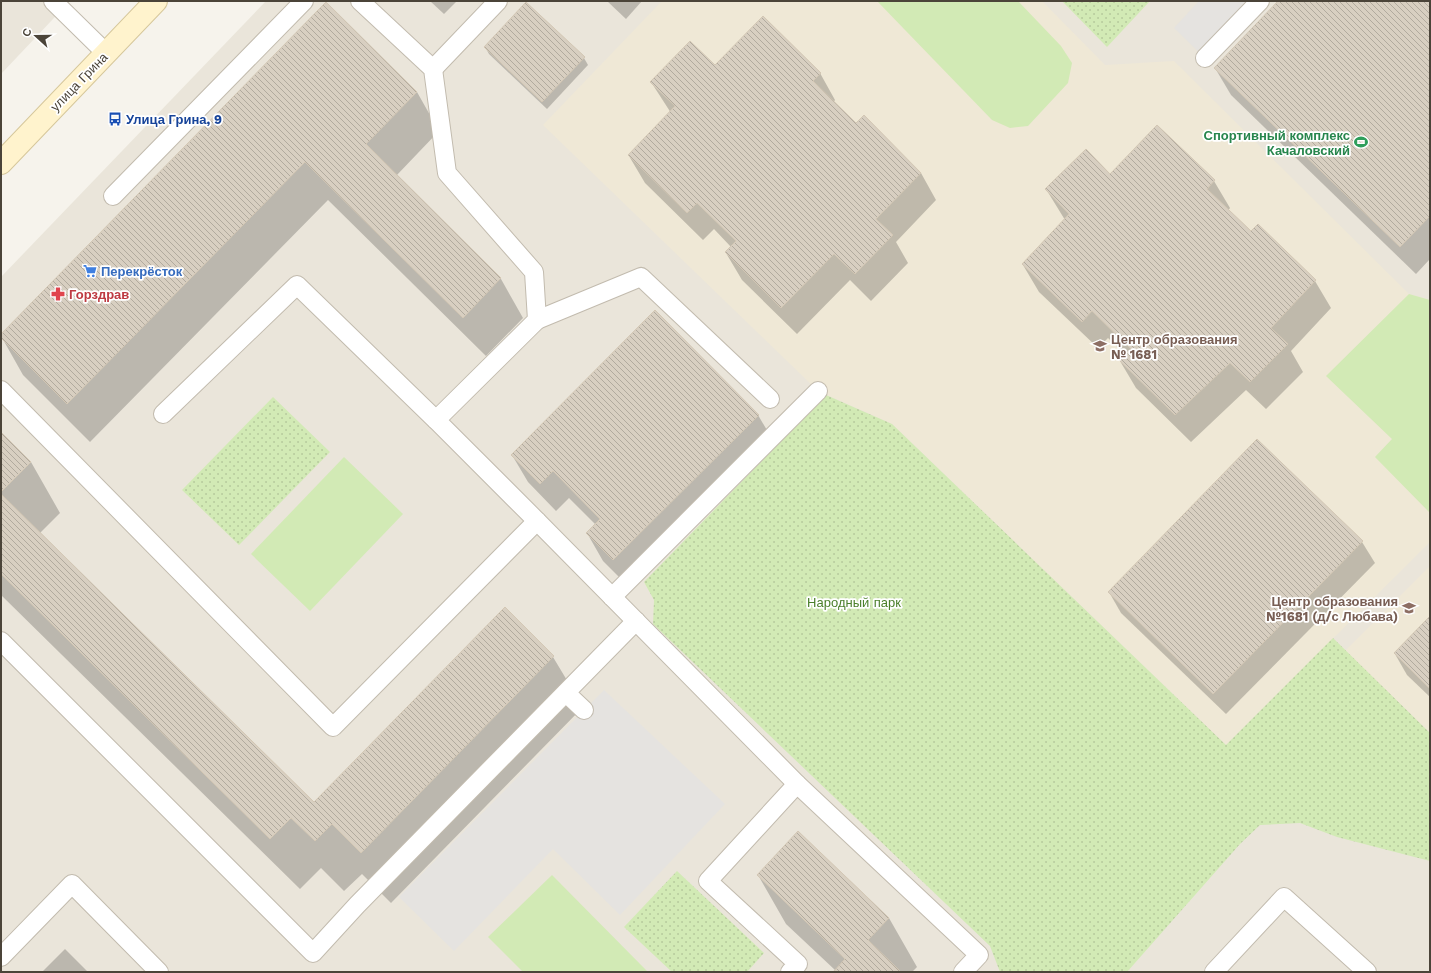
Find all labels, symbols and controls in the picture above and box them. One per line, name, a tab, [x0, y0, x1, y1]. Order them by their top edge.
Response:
north arrow	[16, 16, 56, 56]
text: С	[20, 27, 35, 39]
street label: улица Грина	[47, 49, 111, 114]
bus stop icon: Улица Грина, 9	[107, 111, 123, 127]
place label: Улица Грина, 9	[126, 112, 222, 127]
place label: Спортивный комплекс Качаловский	[1204, 128, 1350, 158]
sports icon: Спортивный комплекс Качаловский	[1353, 134, 1369, 150]
supermarket icon: Перекрёсток	[82, 263, 98, 279]
place label: Перекрёсток	[101, 264, 183, 279]
pharmacy icon: Горздрав	[50, 286, 66, 302]
place label: Горздрав	[69, 287, 129, 302]
place label: Центр образования № 1681	[1111, 332, 1238, 362]
school or university icon: Центр образования № 1681	[1092, 338, 1108, 354]
place label: Центр образования №1681 (д/с Любава)	[1266, 594, 1398, 624]
park label: Народный парк	[807, 595, 901, 610]
school or university icon: Центр образования №1681 (д/с Любава)	[1401, 600, 1417, 616]

